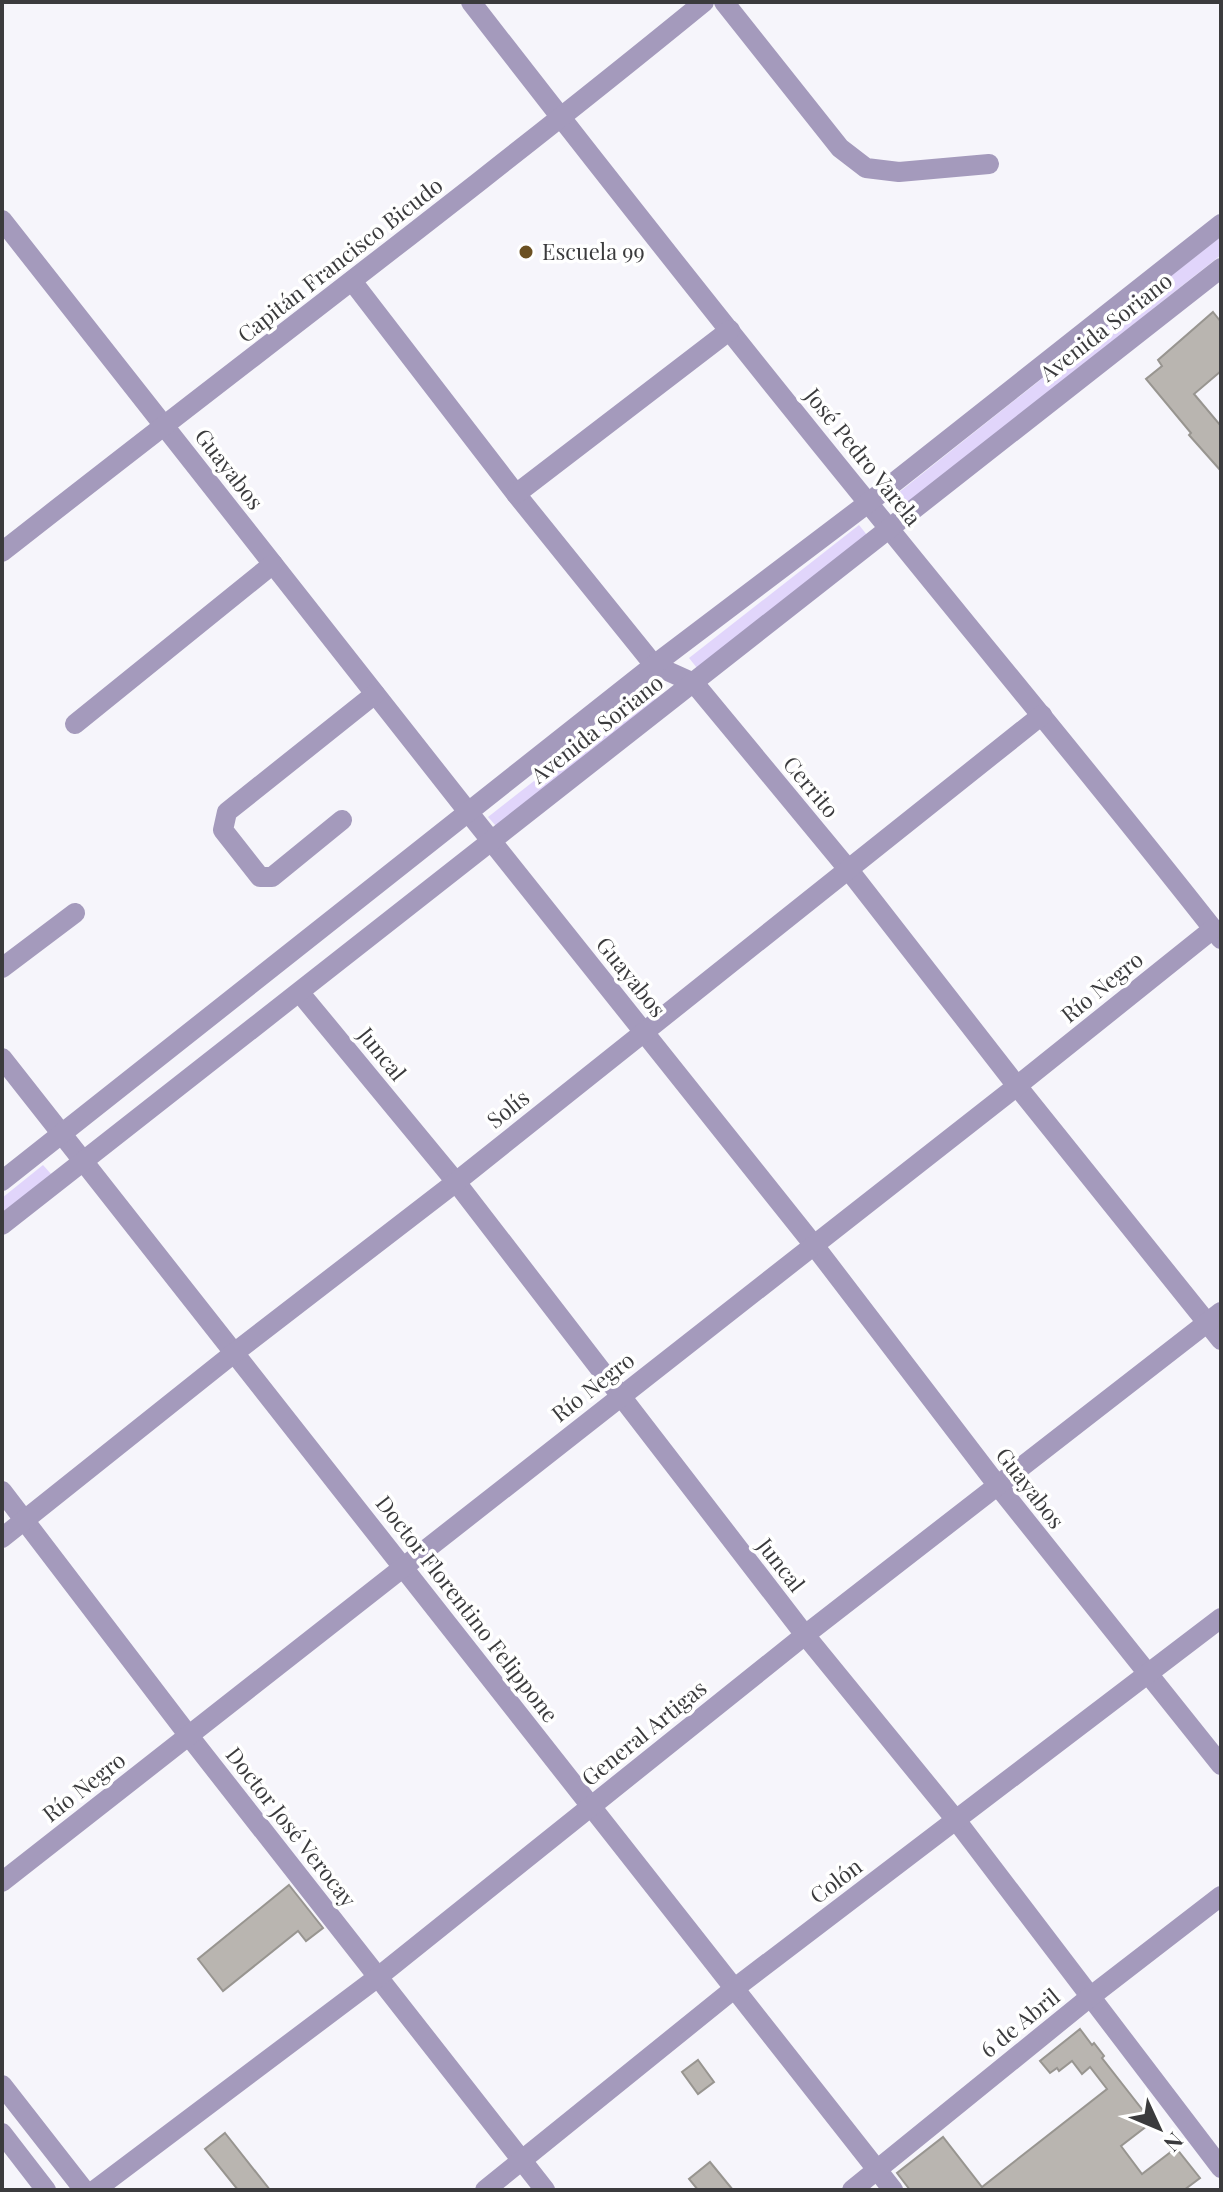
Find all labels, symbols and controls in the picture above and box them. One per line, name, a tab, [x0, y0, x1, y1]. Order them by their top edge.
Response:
street label: Capitán Francisco Bicudo	[231, 170, 448, 349]
place label: Escuela 99	[542, 236, 645, 266]
marker: Escuela 99	[517, 243, 535, 261]
street label: Avenida Soriano	[1032, 265, 1178, 388]
street label: José Pedro Varela	[798, 380, 929, 532]
street label: Guayabos	[189, 422, 271, 515]
street label: Avenida Soriano	[523, 667, 669, 790]
street label: Cerrito	[777, 749, 846, 824]
street label: Guayabos	[590, 930, 673, 1023]
street label: Río Negro	[1054, 944, 1149, 1029]
street label: Juncal	[351, 1020, 414, 1086]
street label: Solís	[480, 1082, 535, 1134]
street label: Río Negro	[545, 1344, 640, 1428]
street label: Guayabos	[990, 1441, 1072, 1534]
street label: Doctor Florentino Felippone	[370, 1489, 566, 1728]
street label: Juncal	[751, 1530, 812, 1598]
street label: General Artigas	[575, 1673, 712, 1792]
street label: Doctor José Verocay	[220, 1740, 364, 1913]
street label: Río Negro	[36, 1744, 131, 1828]
street label: Colón	[803, 1851, 868, 1910]
street label: 6 de Abril	[973, 1981, 1065, 2064]
north arrow	[1119, 2088, 1199, 2168]
text: N	[1158, 2126, 1190, 2159]

